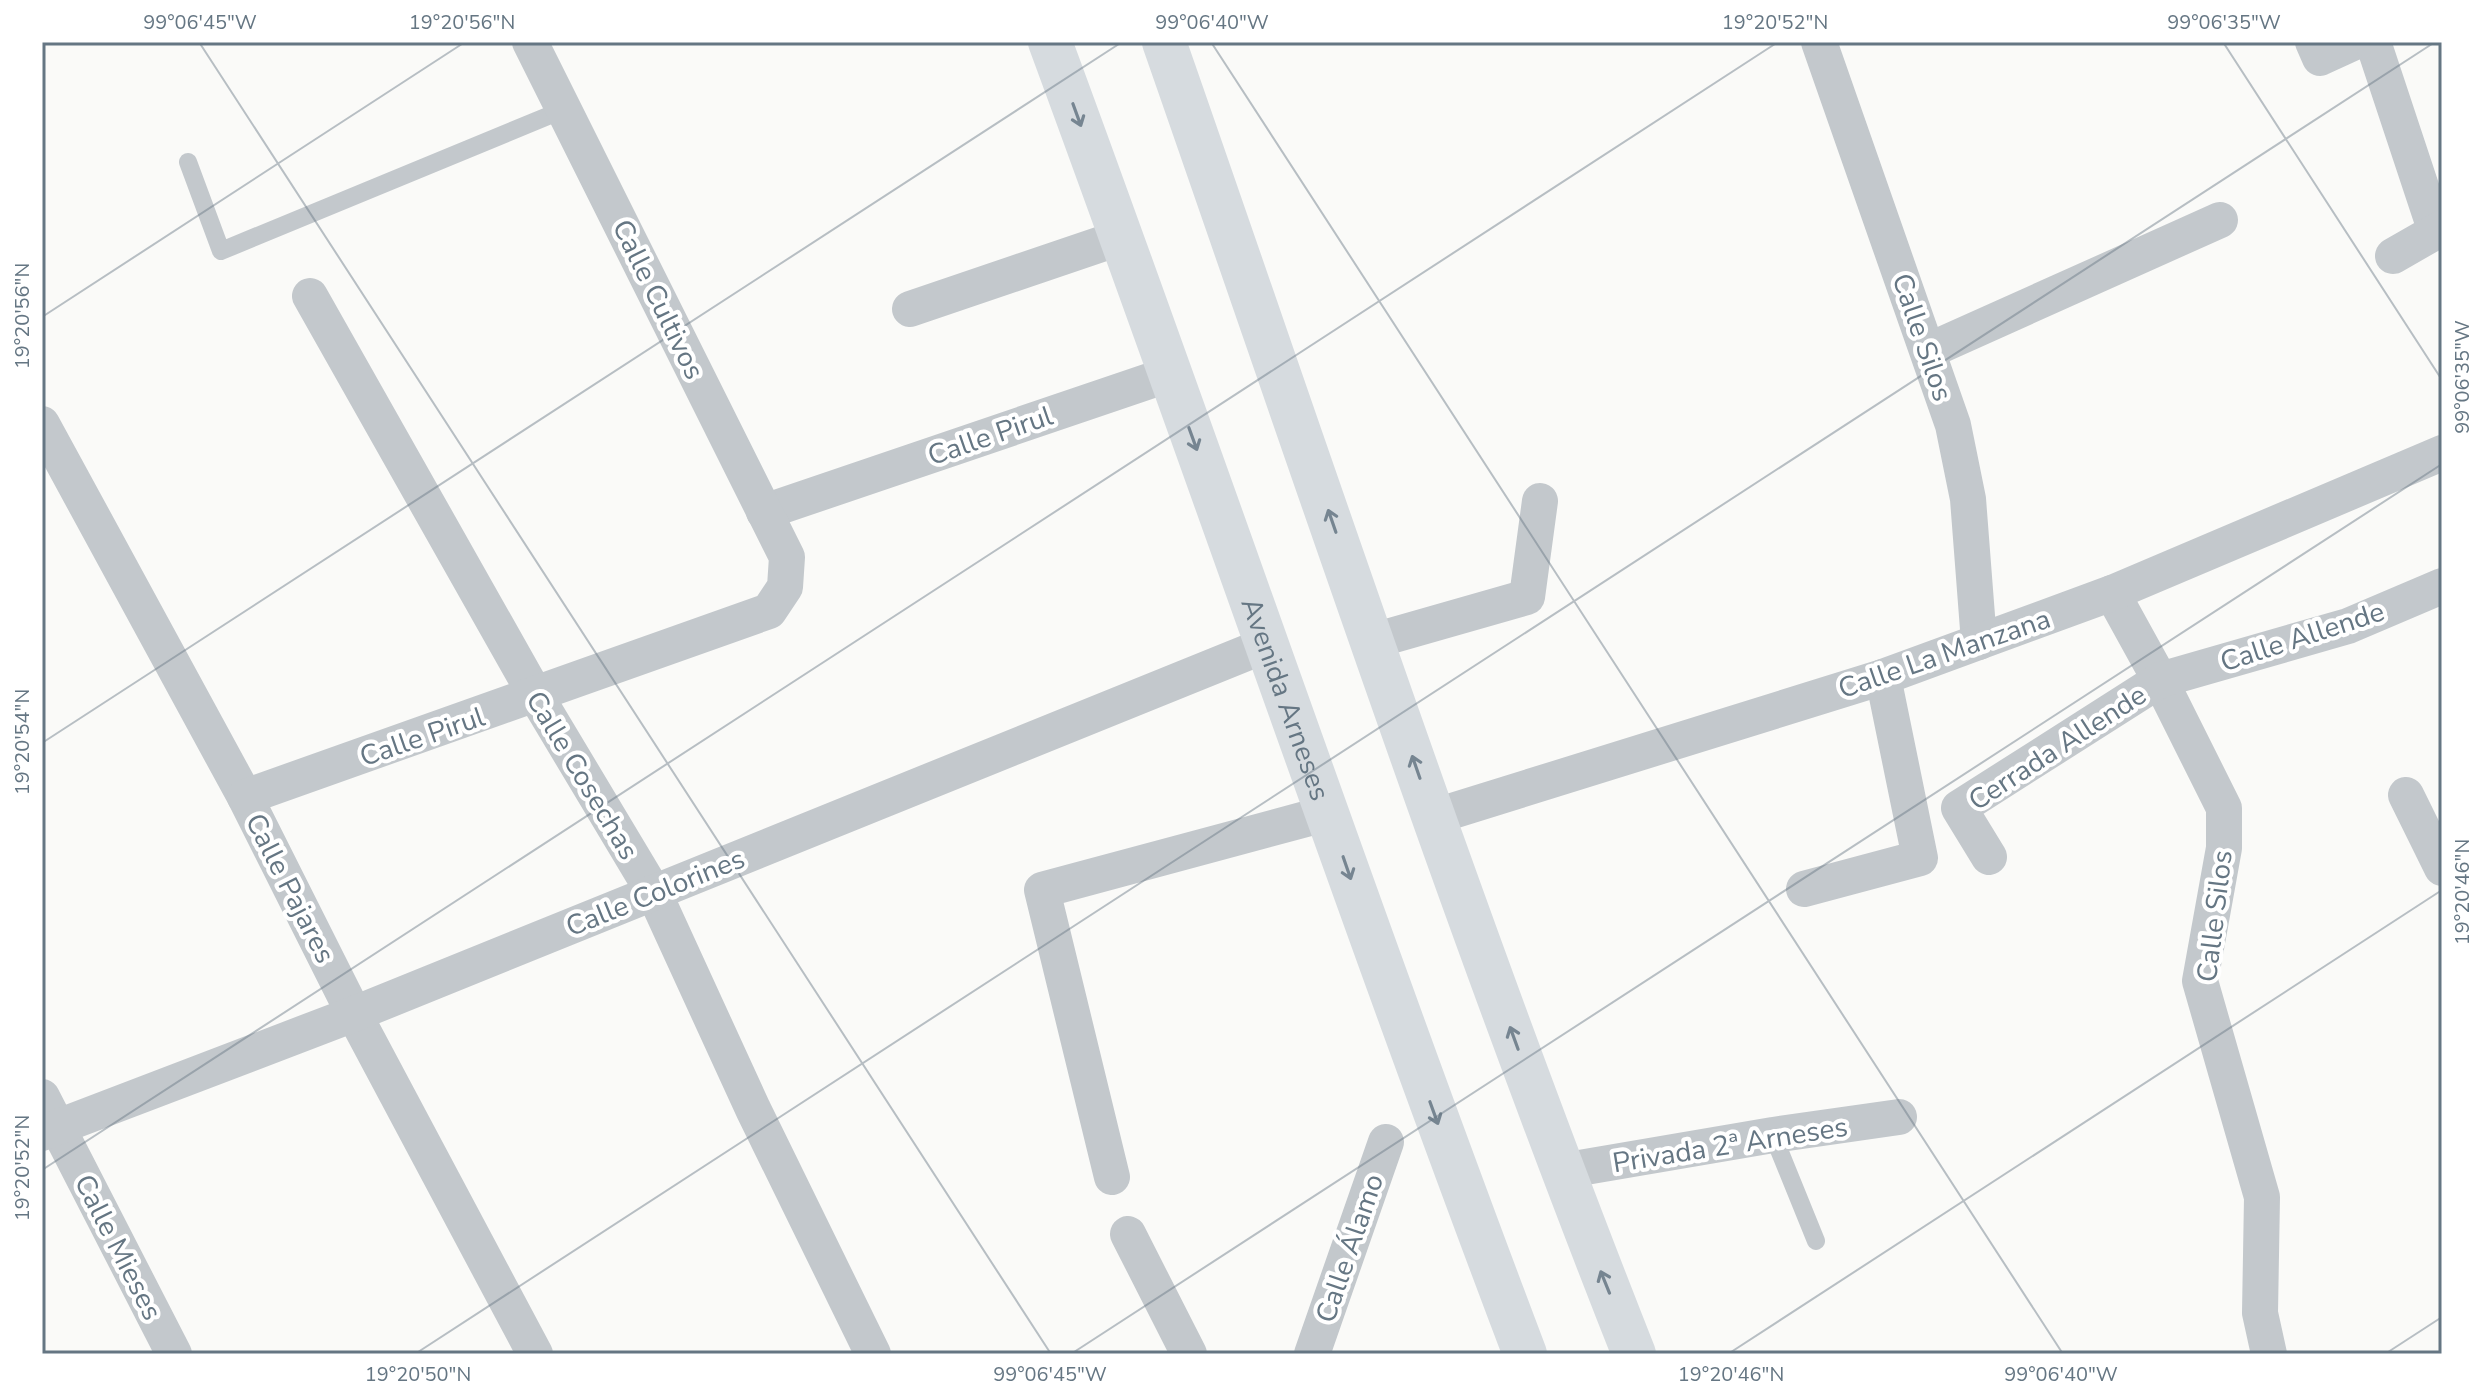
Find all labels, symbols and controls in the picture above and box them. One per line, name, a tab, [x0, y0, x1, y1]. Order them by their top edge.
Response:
text: 99°06'45"W	[143, 9, 257, 36]
text: 19°20'56"N	[409, 9, 515, 36]
text: 99°06'40"W	[1155, 9, 1269, 36]
text: 19°20'52"N	[1722, 9, 1828, 36]
text: 99°06'35"W	[2167, 9, 2281, 36]
one-way arrow	[1071, 102, 1086, 127]
street label: Calle Cultivos	[603, 213, 713, 386]
text: 19°20'56"N	[9, 263, 36, 369]
street label: Calle Silos	[1882, 268, 1962, 406]
text: 99°06'35"W	[2449, 320, 2476, 434]
street label: Calle Pirul	[923, 397, 1059, 475]
one-way arrow	[1187, 426, 1201, 451]
one-way arrow	[1323, 509, 1338, 534]
street label: Avenida Arneses	[1232, 593, 1339, 806]
street label: Calle Allende	[2215, 593, 2389, 681]
street label: Calle La Manzana	[1833, 600, 2056, 708]
street label: Cerrada Allende	[1961, 676, 2154, 820]
street label: Calle Cosechas	[517, 684, 648, 867]
text: 19°20'54"N	[9, 689, 36, 795]
street label: Calle Pirul	[355, 698, 491, 776]
one-way arrow	[1408, 755, 1423, 780]
street label: Calle Pajares	[236, 807, 344, 970]
text: 19°20'46"N	[2449, 839, 2476, 945]
street label: Calle Colorines	[560, 840, 750, 946]
street label: Calle Silos	[2188, 848, 2242, 984]
one-way arrow	[1341, 856, 1356, 881]
one-way arrow	[1505, 1026, 1520, 1051]
one-way arrow	[1428, 1100, 1442, 1125]
street label: Privada 2ª Arneses	[1610, 1108, 1850, 1182]
text: 19°20'52"N	[9, 1115, 36, 1221]
street label: Calle Mieses	[65, 1168, 171, 1327]
street label: Calle Álamo	[1307, 1169, 1393, 1328]
one-way arrow	[1597, 1270, 1612, 1295]
text: 19°20'50"N	[365, 1361, 471, 1388]
text: 99°06'45"W	[993, 1361, 1107, 1388]
text: 19°20'46"N	[1678, 1361, 1784, 1388]
text: 99°06'40"W	[2004, 1361, 2118, 1388]

